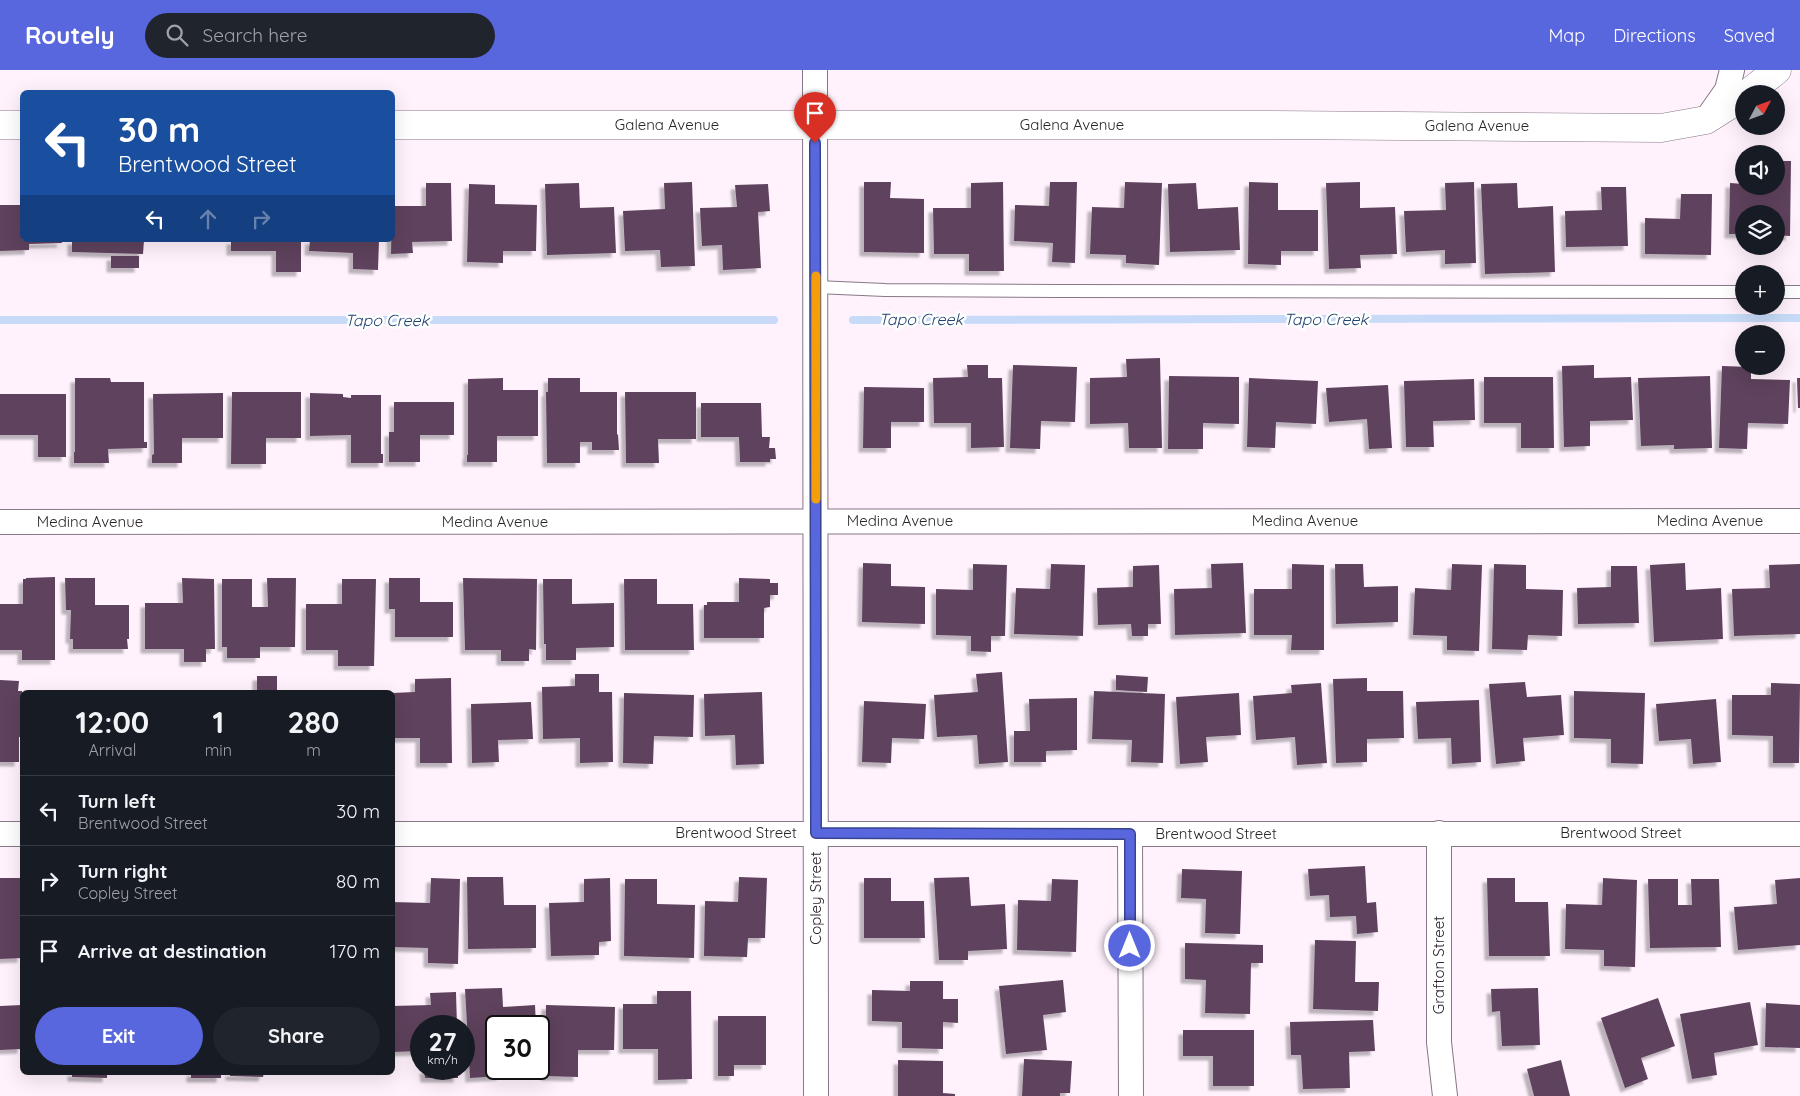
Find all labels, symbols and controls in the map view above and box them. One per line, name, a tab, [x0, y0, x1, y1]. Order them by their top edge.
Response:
search box	[145, 13, 495, 58]
text: Routely	[25, 20, 115, 50]
icon: search	[163, 21, 191, 49]
text: Search here	[203, 23, 307, 47]
text: Map	[1548, 24, 1585, 47]
text: Directions	[1613, 24, 1696, 47]
text: Saved	[1724, 24, 1775, 47]
north arrow	[1735, 85, 1785, 135]
map controls	[1735, 85, 1785, 375]
pin	[794, 92, 836, 143]
icon: arrive	[801, 99, 829, 127]
text: 30 m	[118, 107, 200, 151]
icon: left	[35, 110, 100, 175]
street label: Galena Avenue	[615, 115, 719, 134]
street label: Galena Avenue	[1020, 115, 1124, 134]
street label: Galena Avenue	[1425, 116, 1529, 135]
button: sound	[1735, 145, 1785, 195]
text: Brentwood Street	[118, 150, 296, 178]
icon: left	[141, 205, 169, 233]
icon: ahead	[194, 205, 222, 233]
icon: right	[247, 205, 275, 233]
button: layers	[1735, 205, 1785, 255]
button: +	[1735, 265, 1785, 315]
water label: Tapo Creek	[879, 309, 965, 329]
water label: Tapo Creek	[1284, 309, 1370, 329]
water label: Tapo Creek	[345, 310, 431, 330]
button: −	[1735, 325, 1785, 375]
street label: Medina Avenue	[847, 511, 953, 530]
street label: Medina Avenue	[1252, 511, 1358, 530]
street label: Medina Avenue	[1657, 511, 1763, 530]
street label: Medina Avenue	[37, 512, 143, 531]
street label: Medina Avenue	[442, 512, 548, 531]
text: 12:00	[76, 703, 149, 741]
text: 1	[213, 703, 224, 741]
text: 280	[288, 703, 339, 741]
text: Arrival	[88, 740, 136, 760]
text: min	[205, 740, 232, 760]
text: m	[306, 740, 321, 760]
text: Turn left	[78, 789, 156, 813]
icon: left	[35, 797, 63, 825]
text: 30 m	[336, 799, 380, 823]
text: Brentwood Street	[78, 813, 208, 833]
street label: Brentwood Street	[675, 823, 797, 842]
street label: Brentwood Street	[1560, 823, 1682, 842]
street label: Brentwood Street	[1155, 824, 1277, 843]
street label: Copley Street	[806, 851, 825, 945]
text: Turn right	[78, 859, 167, 883]
icon: right	[35, 867, 63, 895]
text: 80 m	[336, 869, 380, 893]
text: Copley Street	[78, 883, 177, 903]
street label: Grafton Street	[1429, 916, 1448, 1014]
position arrow	[1103, 919, 1155, 971]
icon: arrive	[35, 937, 63, 965]
text: Arrive at destination	[78, 939, 267, 963]
text: 170 m	[329, 939, 380, 963]
button: Exit	[35, 1007, 203, 1065]
button: Share	[213, 1007, 380, 1065]
speed limit sign: 30	[485, 1015, 550, 1080]
text: 27	[429, 1026, 456, 1057]
text: km/h	[427, 1052, 458, 1067]

